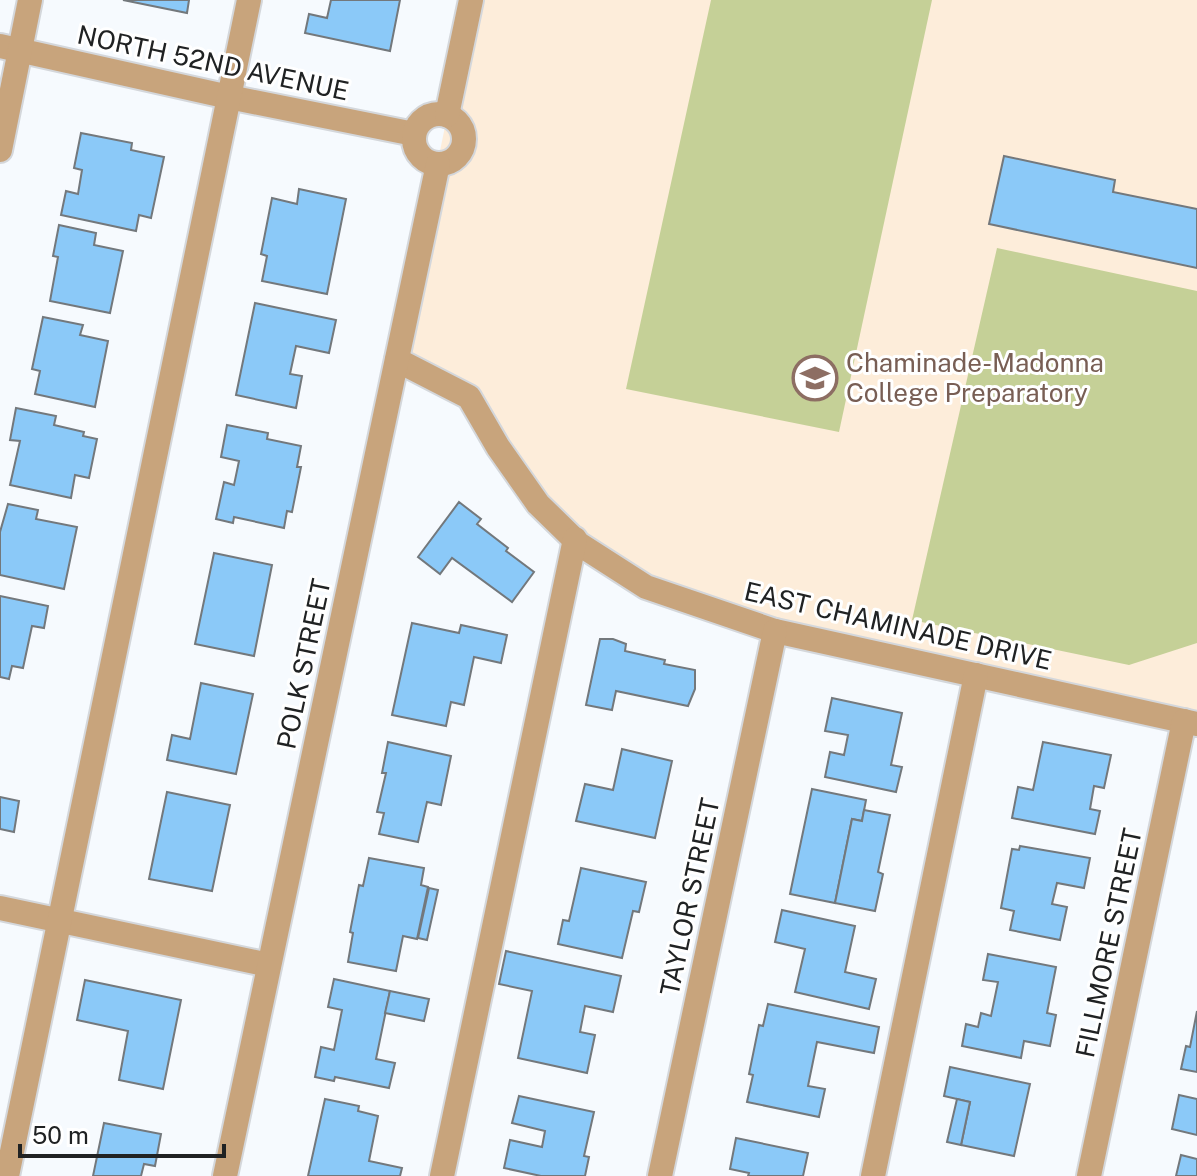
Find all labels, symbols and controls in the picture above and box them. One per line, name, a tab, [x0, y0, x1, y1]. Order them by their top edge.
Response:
street label: NORTH 52ND AVENUE	[74, 19, 352, 106]
place label: Chaminade-Madonna College Preparatory	[846, 347, 1104, 408]
school or university icon: Chaminade-Madonna College Preparatory	[791, 354, 839, 402]
street label: EAST CHAMINADE DRIVE	[741, 575, 1055, 676]
street label: POLK STREET	[270, 576, 337, 752]
street label: TAYLOR STREET	[653, 795, 726, 999]
street label: FILLMORE STREET	[1069, 826, 1148, 1060]
scale bar	[20, 1108, 224, 1158]
text: 50 m	[32, 1121, 89, 1149]

